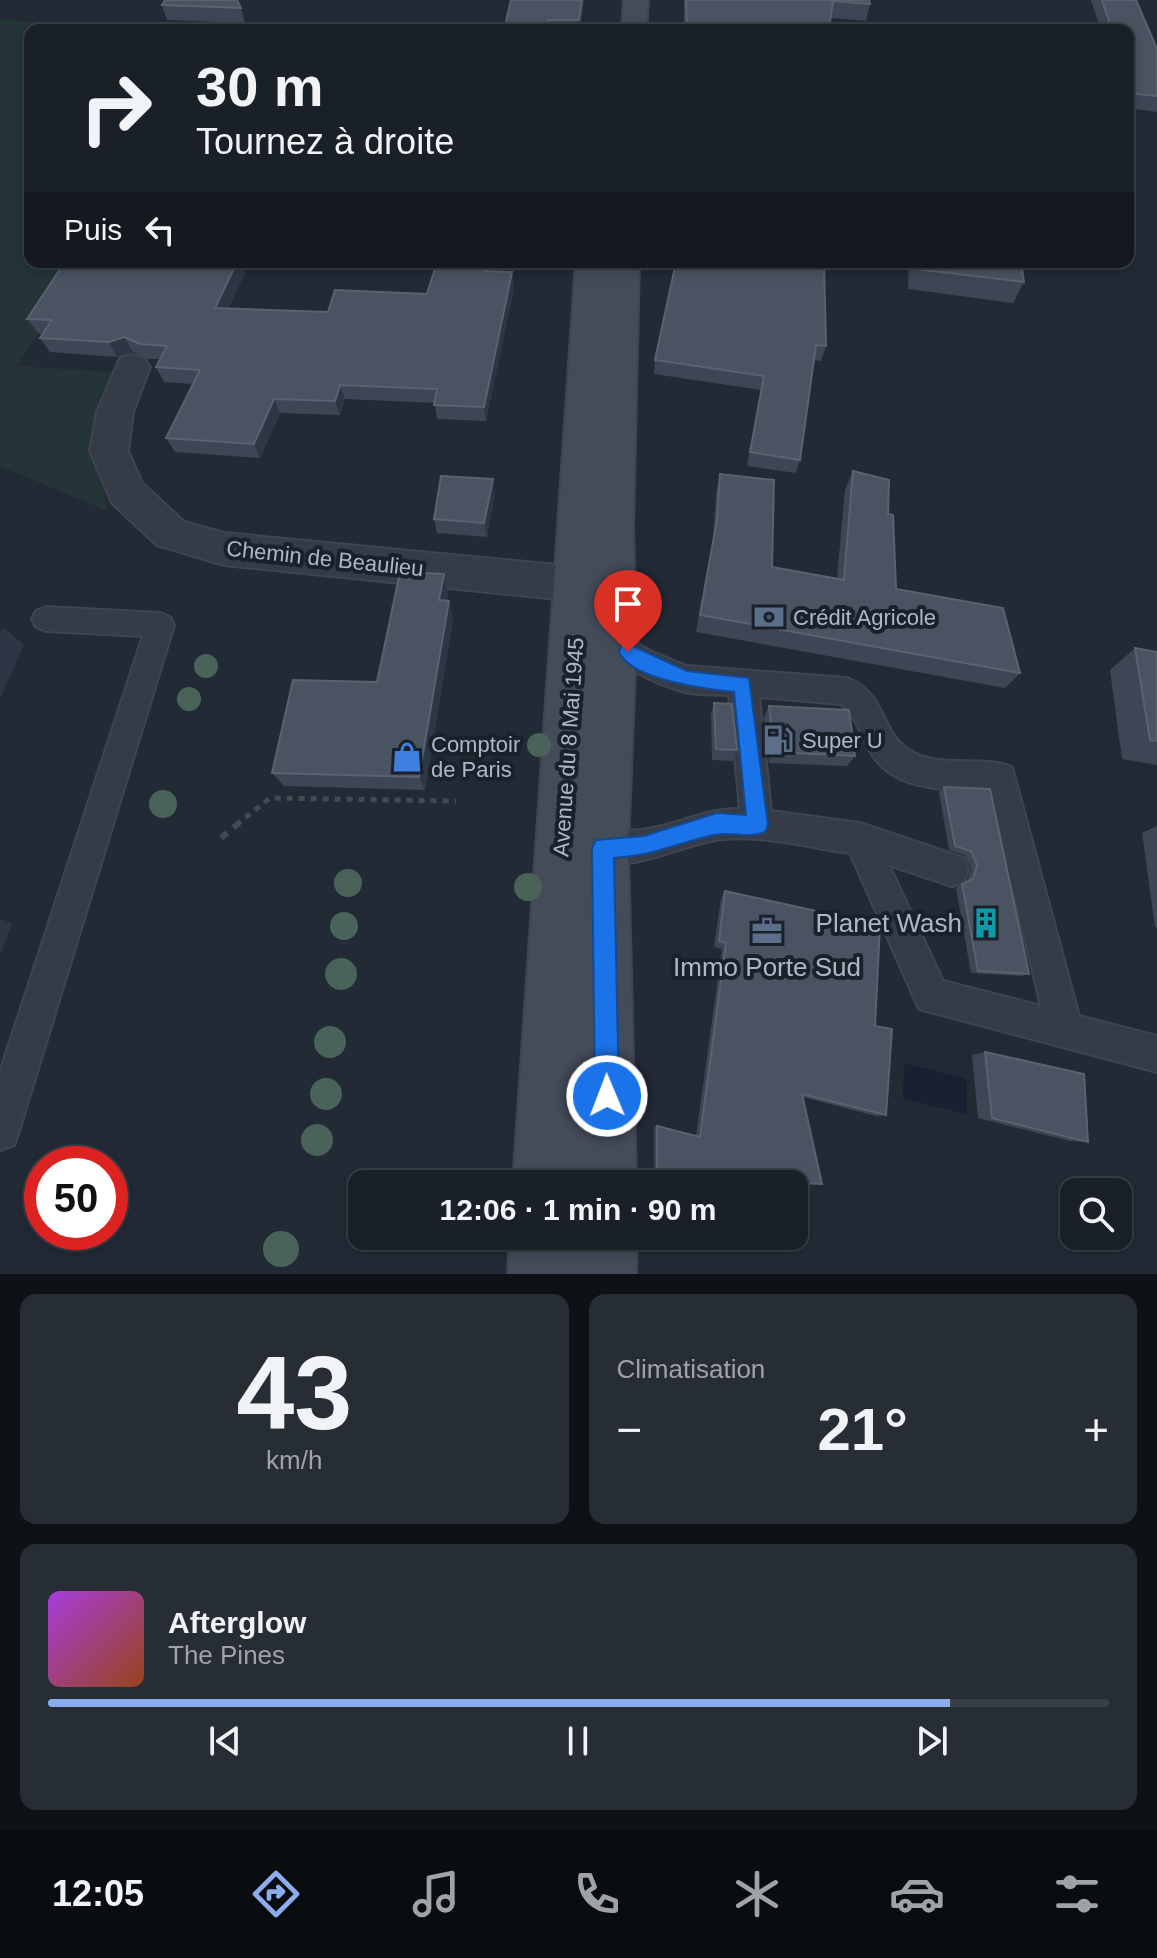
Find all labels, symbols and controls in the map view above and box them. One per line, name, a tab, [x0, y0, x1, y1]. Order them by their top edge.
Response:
text: 30 m	[196, 55, 324, 118]
icon: right	[64, 56, 168, 160]
text: Tournez à droite	[196, 121, 454, 162]
icon: left	[138, 208, 182, 252]
text: Puis	[64, 213, 122, 246]
street label: Chemin de Beaulieu	[225, 536, 425, 581]
pin	[594, 570, 662, 652]
icon: arrive	[606, 582, 650, 626]
bank icon: Crédit Agricole	[752, 600, 786, 634]
place label: Crédit Agricole	[793, 605, 936, 630]
street label: Avenue du 8 Mai 1945	[548, 637, 589, 858]
fuel station icon: Super U	[761, 723, 795, 757]
place label: Super U	[802, 728, 883, 753]
place label: Comptoir de Paris	[431, 732, 520, 782]
shop icon: Comptoir de Paris	[390, 740, 424, 774]
building icon: Planet Wash	[969, 906, 1003, 940]
place label: Planet Wash	[816, 908, 962, 938]
office icon: Immo Porte Sud	[750, 914, 784, 948]
place label: Immo Porte Sud	[673, 952, 861, 982]
position arrow	[565, 1054, 649, 1138]
speed limit sign: 50	[24, 1146, 128, 1250]
map controls	[1060, 1178, 1132, 1250]
button: search	[1060, 1178, 1132, 1250]
text: 12:06 · 1 min · 90 m	[440, 1193, 716, 1226]
text: 43	[236, 1335, 352, 1451]
text: Climatisation	[617, 1354, 765, 1384]
text: 21°	[817, 1396, 908, 1463]
text: −	[617, 1405, 642, 1454]
text: +	[1083, 1405, 1109, 1454]
text: km/h	[266, 1445, 322, 1475]
text: Afterglow	[168, 1606, 306, 1639]
text: The Pines	[168, 1640, 285, 1670]
icon: previous	[203, 1719, 247, 1763]
icon: pause	[556, 1719, 600, 1763]
icon: next	[910, 1719, 954, 1763]
icon: directions	[248, 1866, 304, 1922]
icon: music	[408, 1866, 464, 1922]
icon: phone	[569, 1866, 625, 1922]
icon: climate	[729, 1866, 785, 1922]
icon: car	[889, 1866, 945, 1922]
icon: filters	[1049, 1866, 1105, 1922]
text: 12:05	[52, 1873, 144, 1914]

